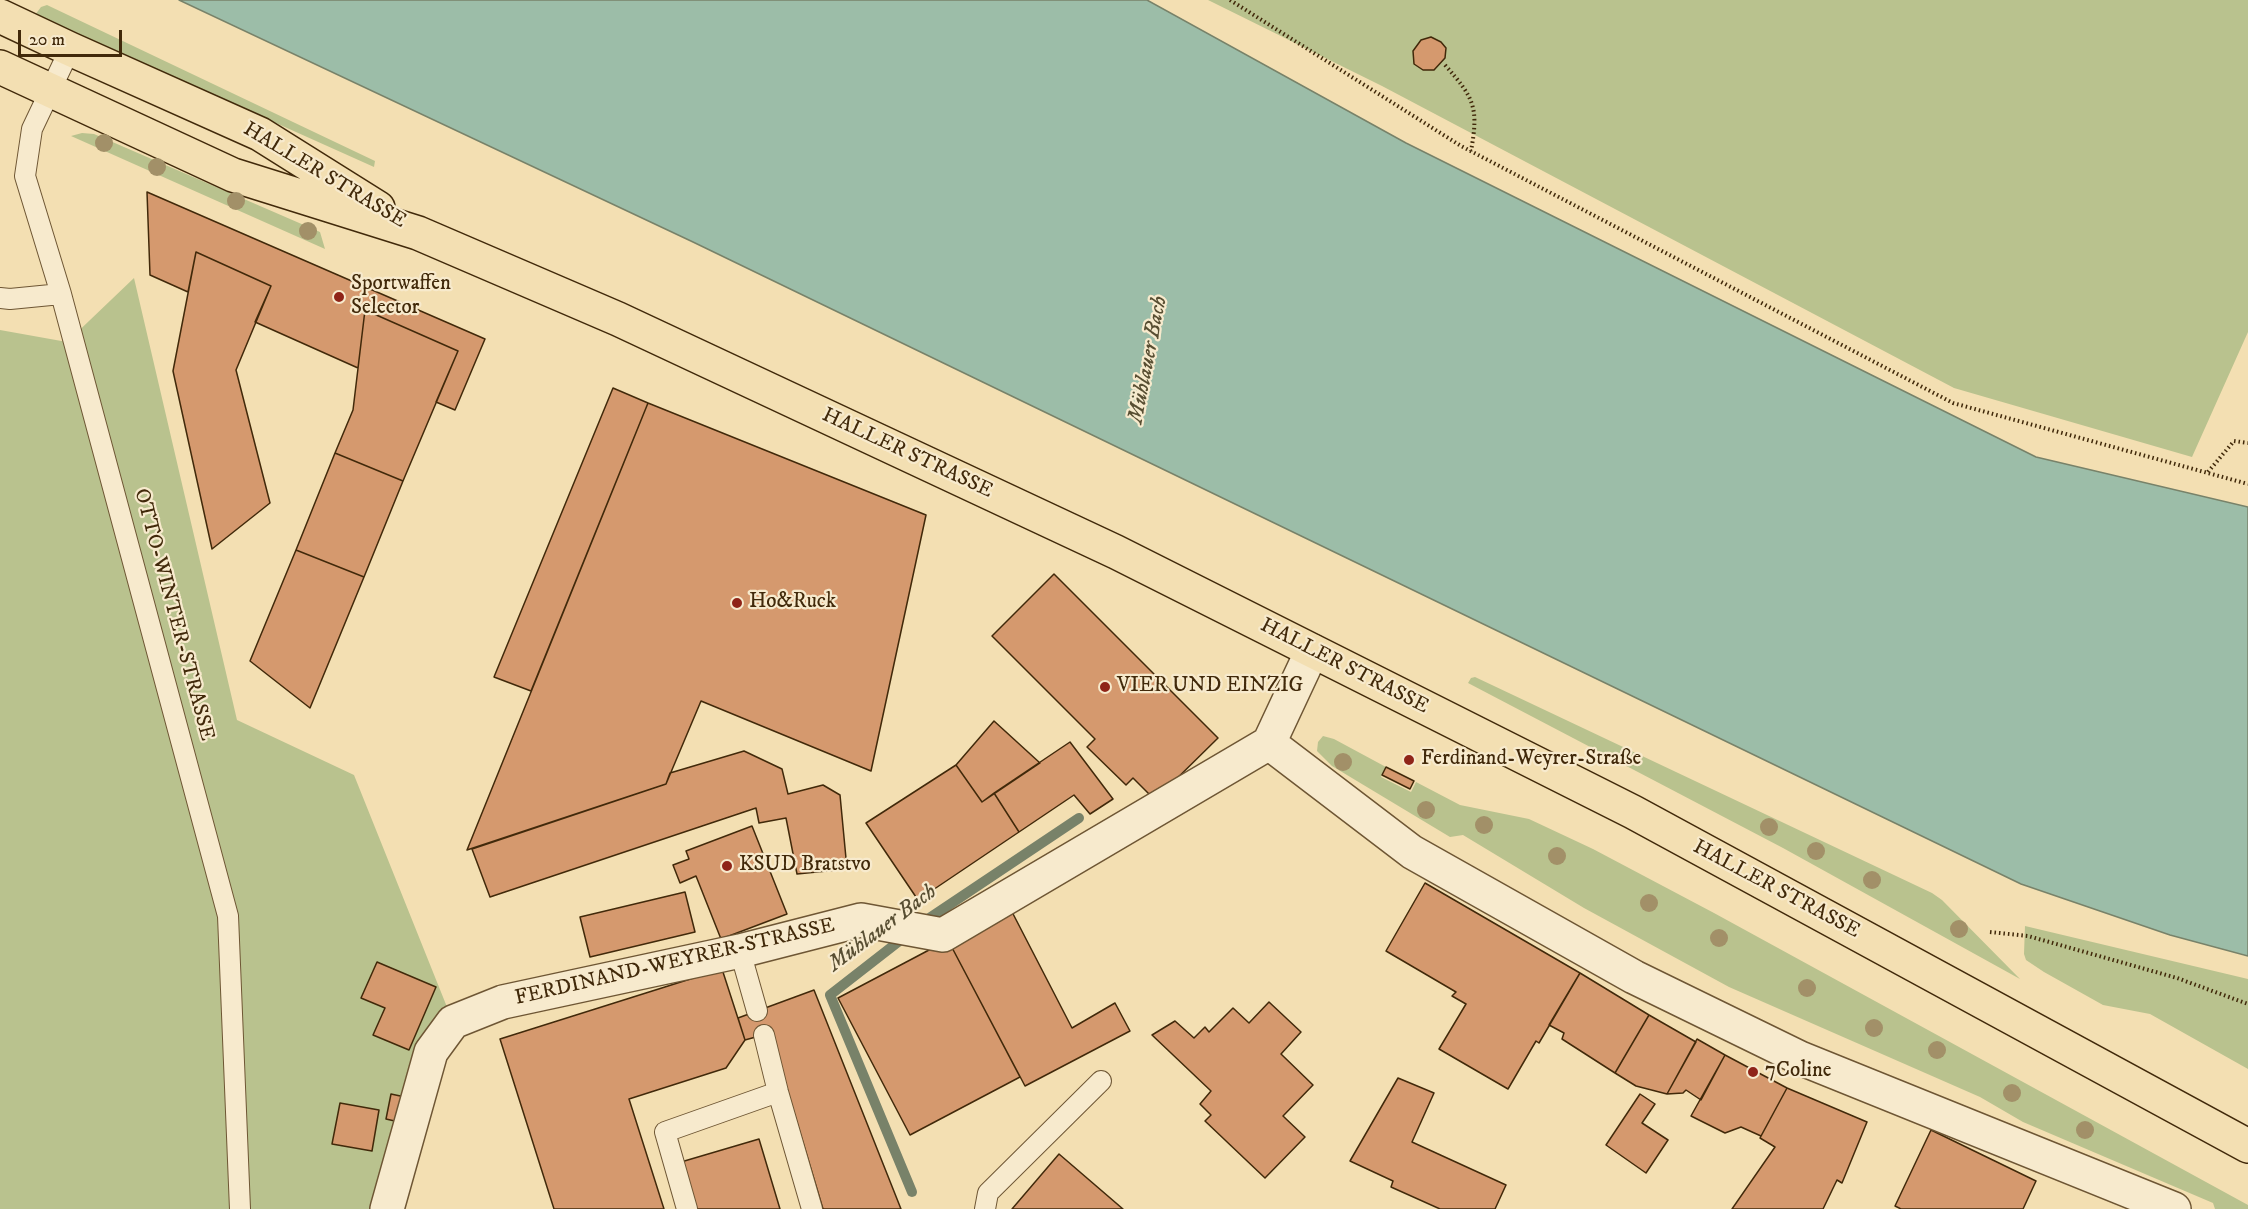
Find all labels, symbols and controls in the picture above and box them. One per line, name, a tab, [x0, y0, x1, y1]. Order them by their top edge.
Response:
scale bar	[21, 18, 124, 56]
text: 20 m	[29, 29, 65, 51]
street label: HALLER STRASSE	[238, 117, 410, 235]
place label: Sportwaffen Selector	[351, 272, 451, 322]
marker: Sportwaffen Selector	[332, 290, 346, 304]
water label: Mühlauer Bach	[1124, 294, 1174, 426]
street label: HALLER STRASSE	[817, 403, 997, 505]
street label: OTTO-WINTER-STRASSE	[127, 486, 219, 744]
place label: Ho&Ruck	[749, 590, 836, 616]
marker: Ho&Ruck	[730, 596, 744, 610]
street label: HALLER STRASSE	[1256, 614, 1432, 720]
place label: VIER UND EINZIG	[1117, 674, 1303, 700]
marker: VIER UND EINZIG	[1098, 680, 1112, 694]
place label: Ferdinand-Weyrer-Straße	[1421, 747, 1641, 773]
marker: Ferdinand-Weyrer-Straße	[1402, 753, 1416, 767]
street label: HALLER STRASSE	[1688, 835, 1864, 945]
place label: KSUD Bratstvo	[739, 853, 871, 879]
marker: KSUD Bratstvo	[720, 859, 734, 873]
water label: Mühlauer Bach	[823, 880, 943, 978]
street label: FERDINAND-WEYRER-STRASSE	[513, 914, 837, 1012]
place label: 7Coline	[1765, 1059, 1831, 1085]
marker: 7Coline	[1746, 1065, 1760, 1079]

